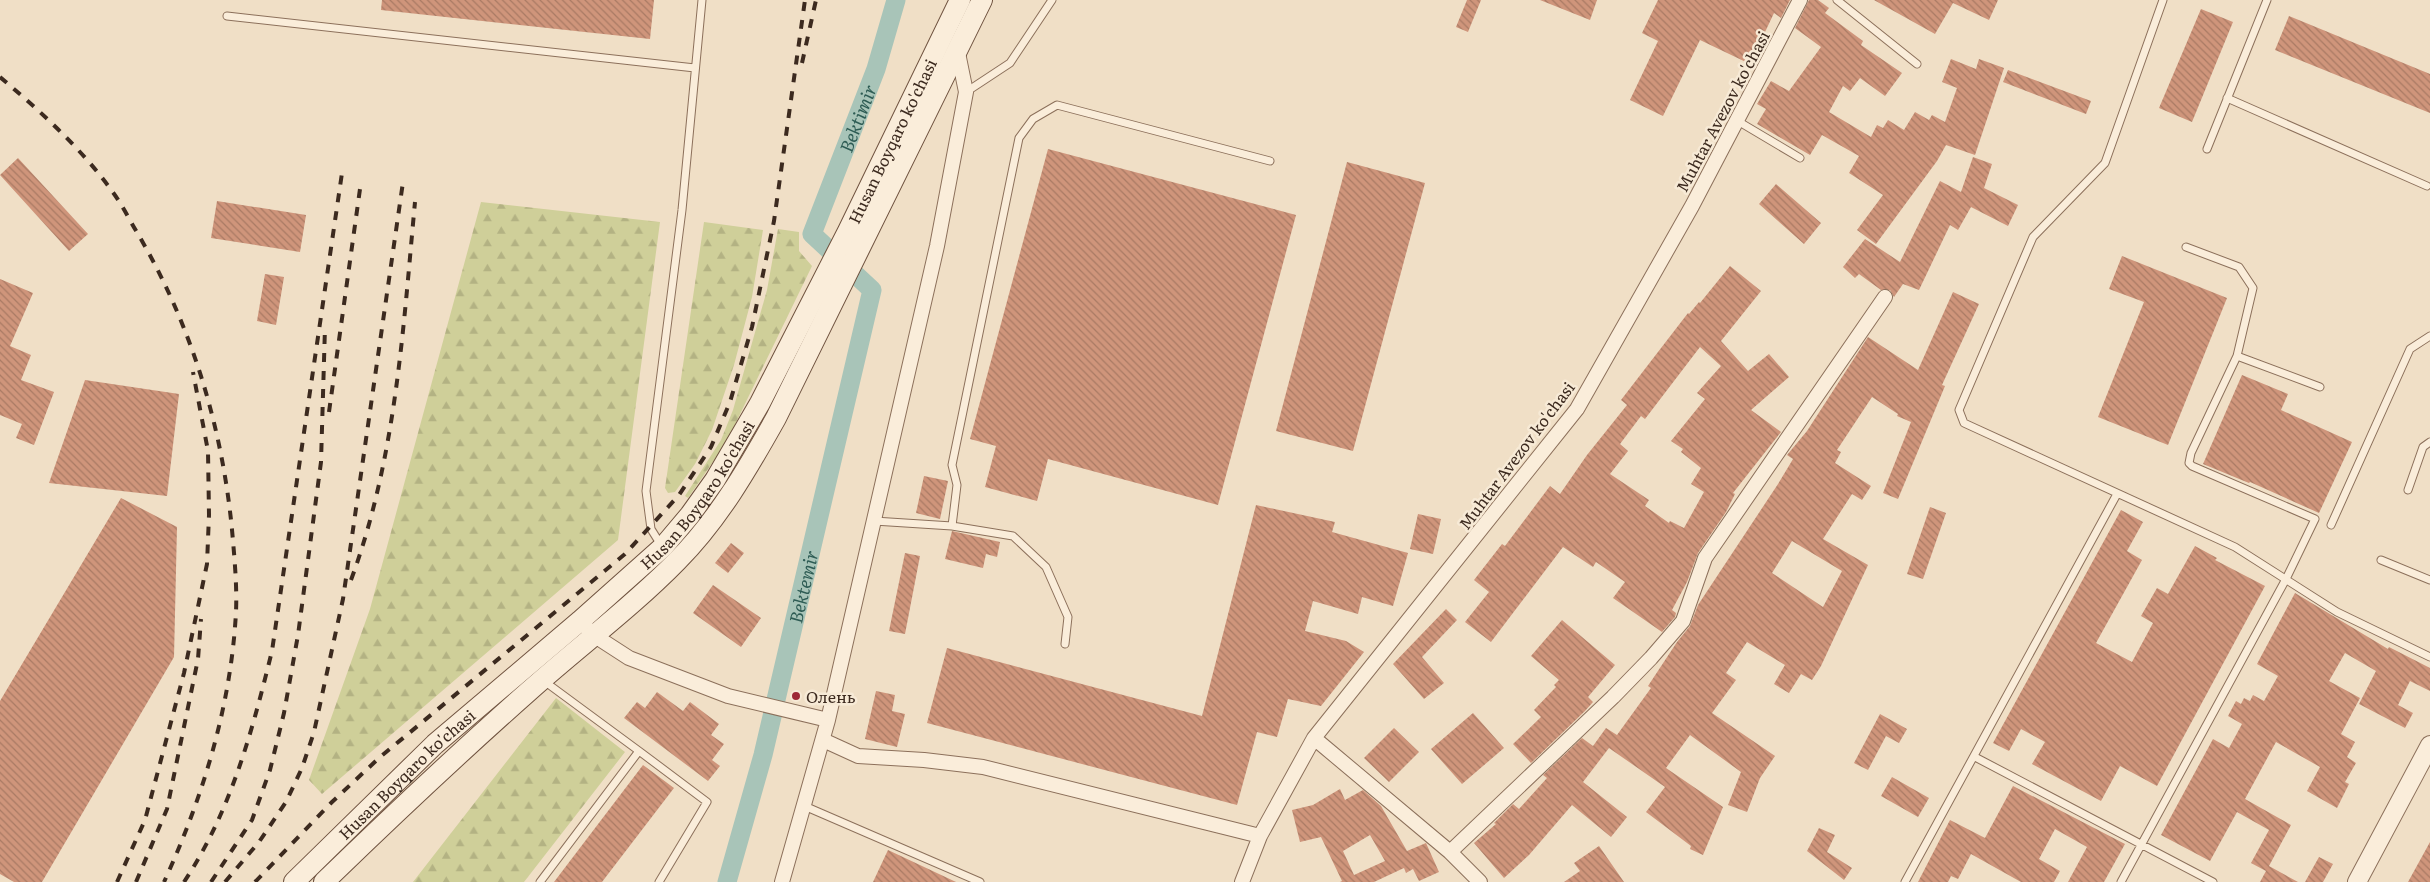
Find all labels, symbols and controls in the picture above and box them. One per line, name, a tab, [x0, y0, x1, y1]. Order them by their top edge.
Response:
street label: Muhtar Avezov ko'chasi	[1669, 26, 1775, 196]
street label: Husan Boyqaro ko'chasi	[841, 54, 942, 227]
water label: Bektimir	[832, 80, 882, 156]
street label: Muhtar Avezov ko'chasi	[1452, 376, 1580, 534]
street label: Husan Boyqaro ko'chasi	[634, 415, 760, 575]
water label: Bektemir	[781, 548, 824, 626]
place label: Олень	[806, 684, 856, 708]
marker: Олень	[790, 690, 802, 702]
street label: Husan Boyqaro ko'chasi	[333, 703, 480, 845]

